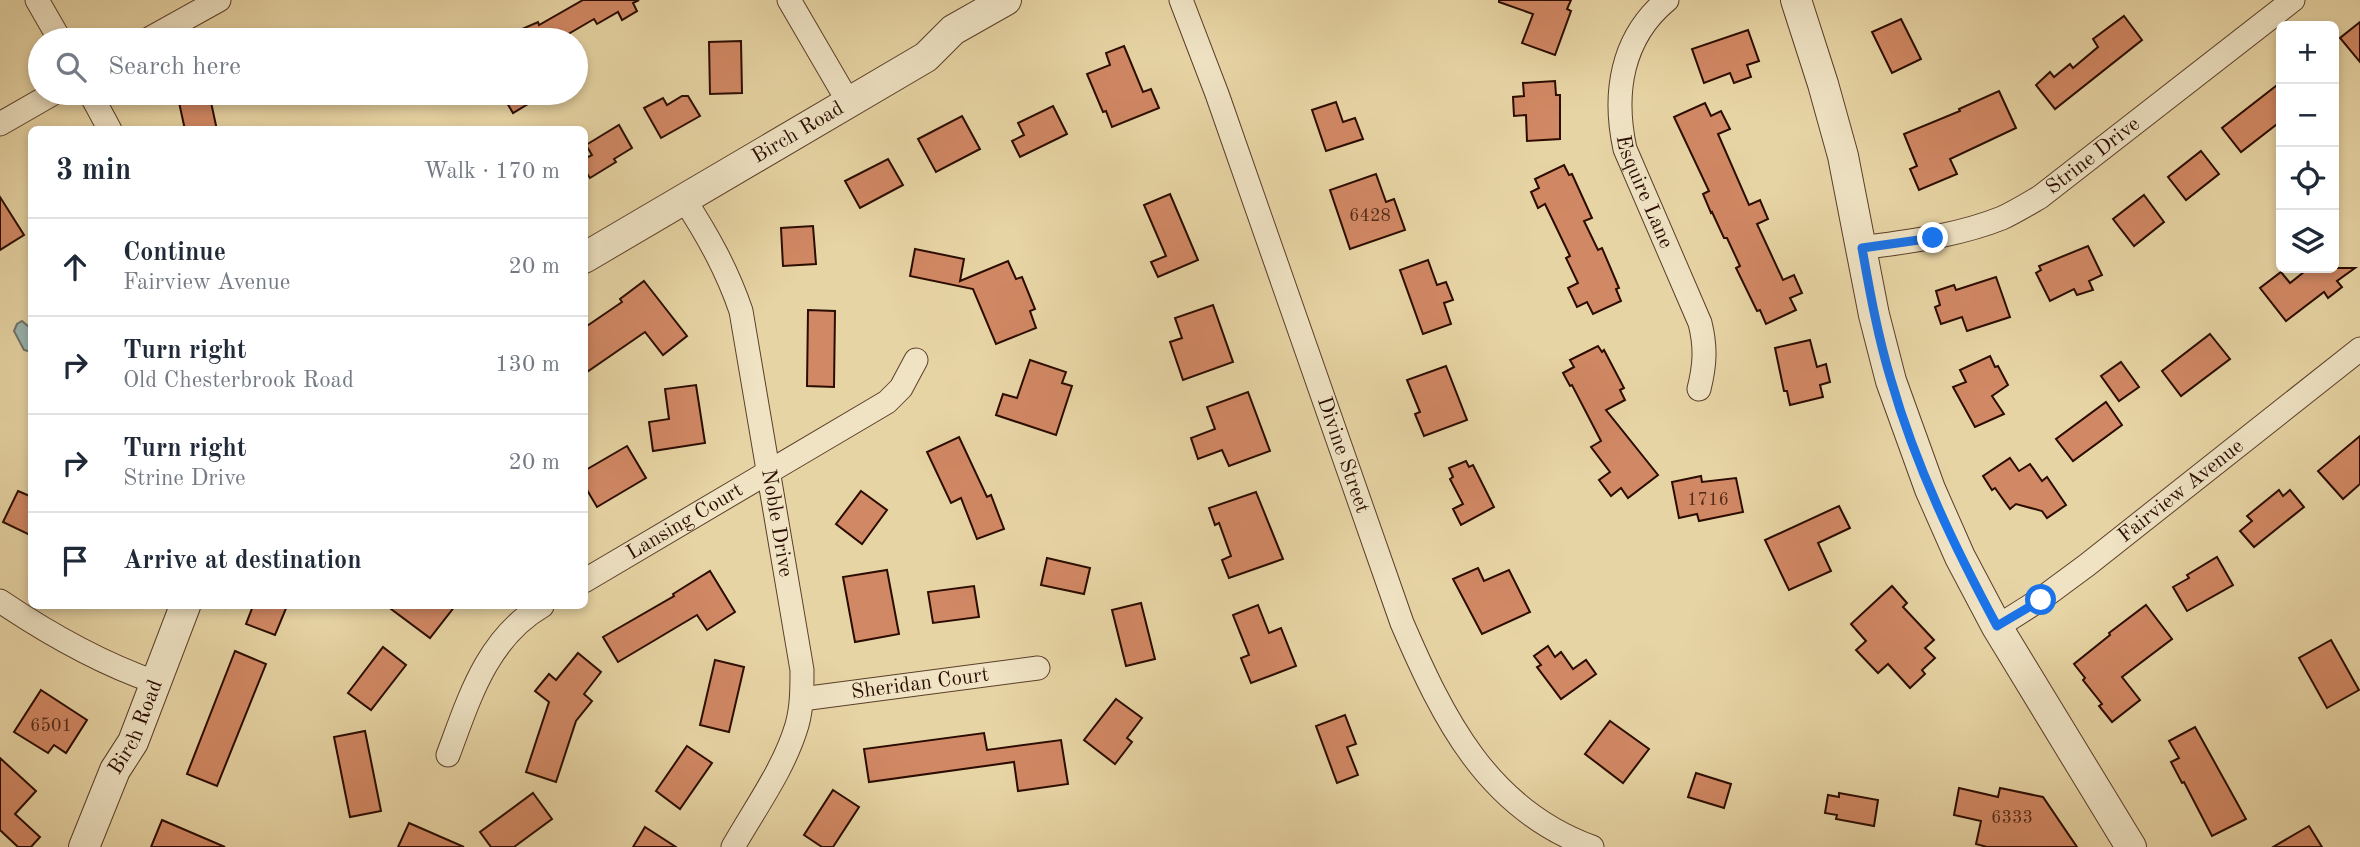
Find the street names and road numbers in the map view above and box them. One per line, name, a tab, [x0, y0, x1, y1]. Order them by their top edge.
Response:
street label: Birch Road	[748, 97, 847, 167]
street label: Strine Drive	[2042, 113, 2144, 199]
street label: Esquire Lane	[1612, 134, 1677, 251]
street label: Divine Street	[1313, 394, 1373, 516]
street label: Fairview Avenue	[2114, 435, 2247, 546]
street label: Noble Drive	[758, 467, 797, 578]
street label: Lansing Court	[623, 479, 746, 564]
street label: Sheridan Court	[850, 664, 990, 703]
street label: Birch Road	[105, 677, 166, 778]

